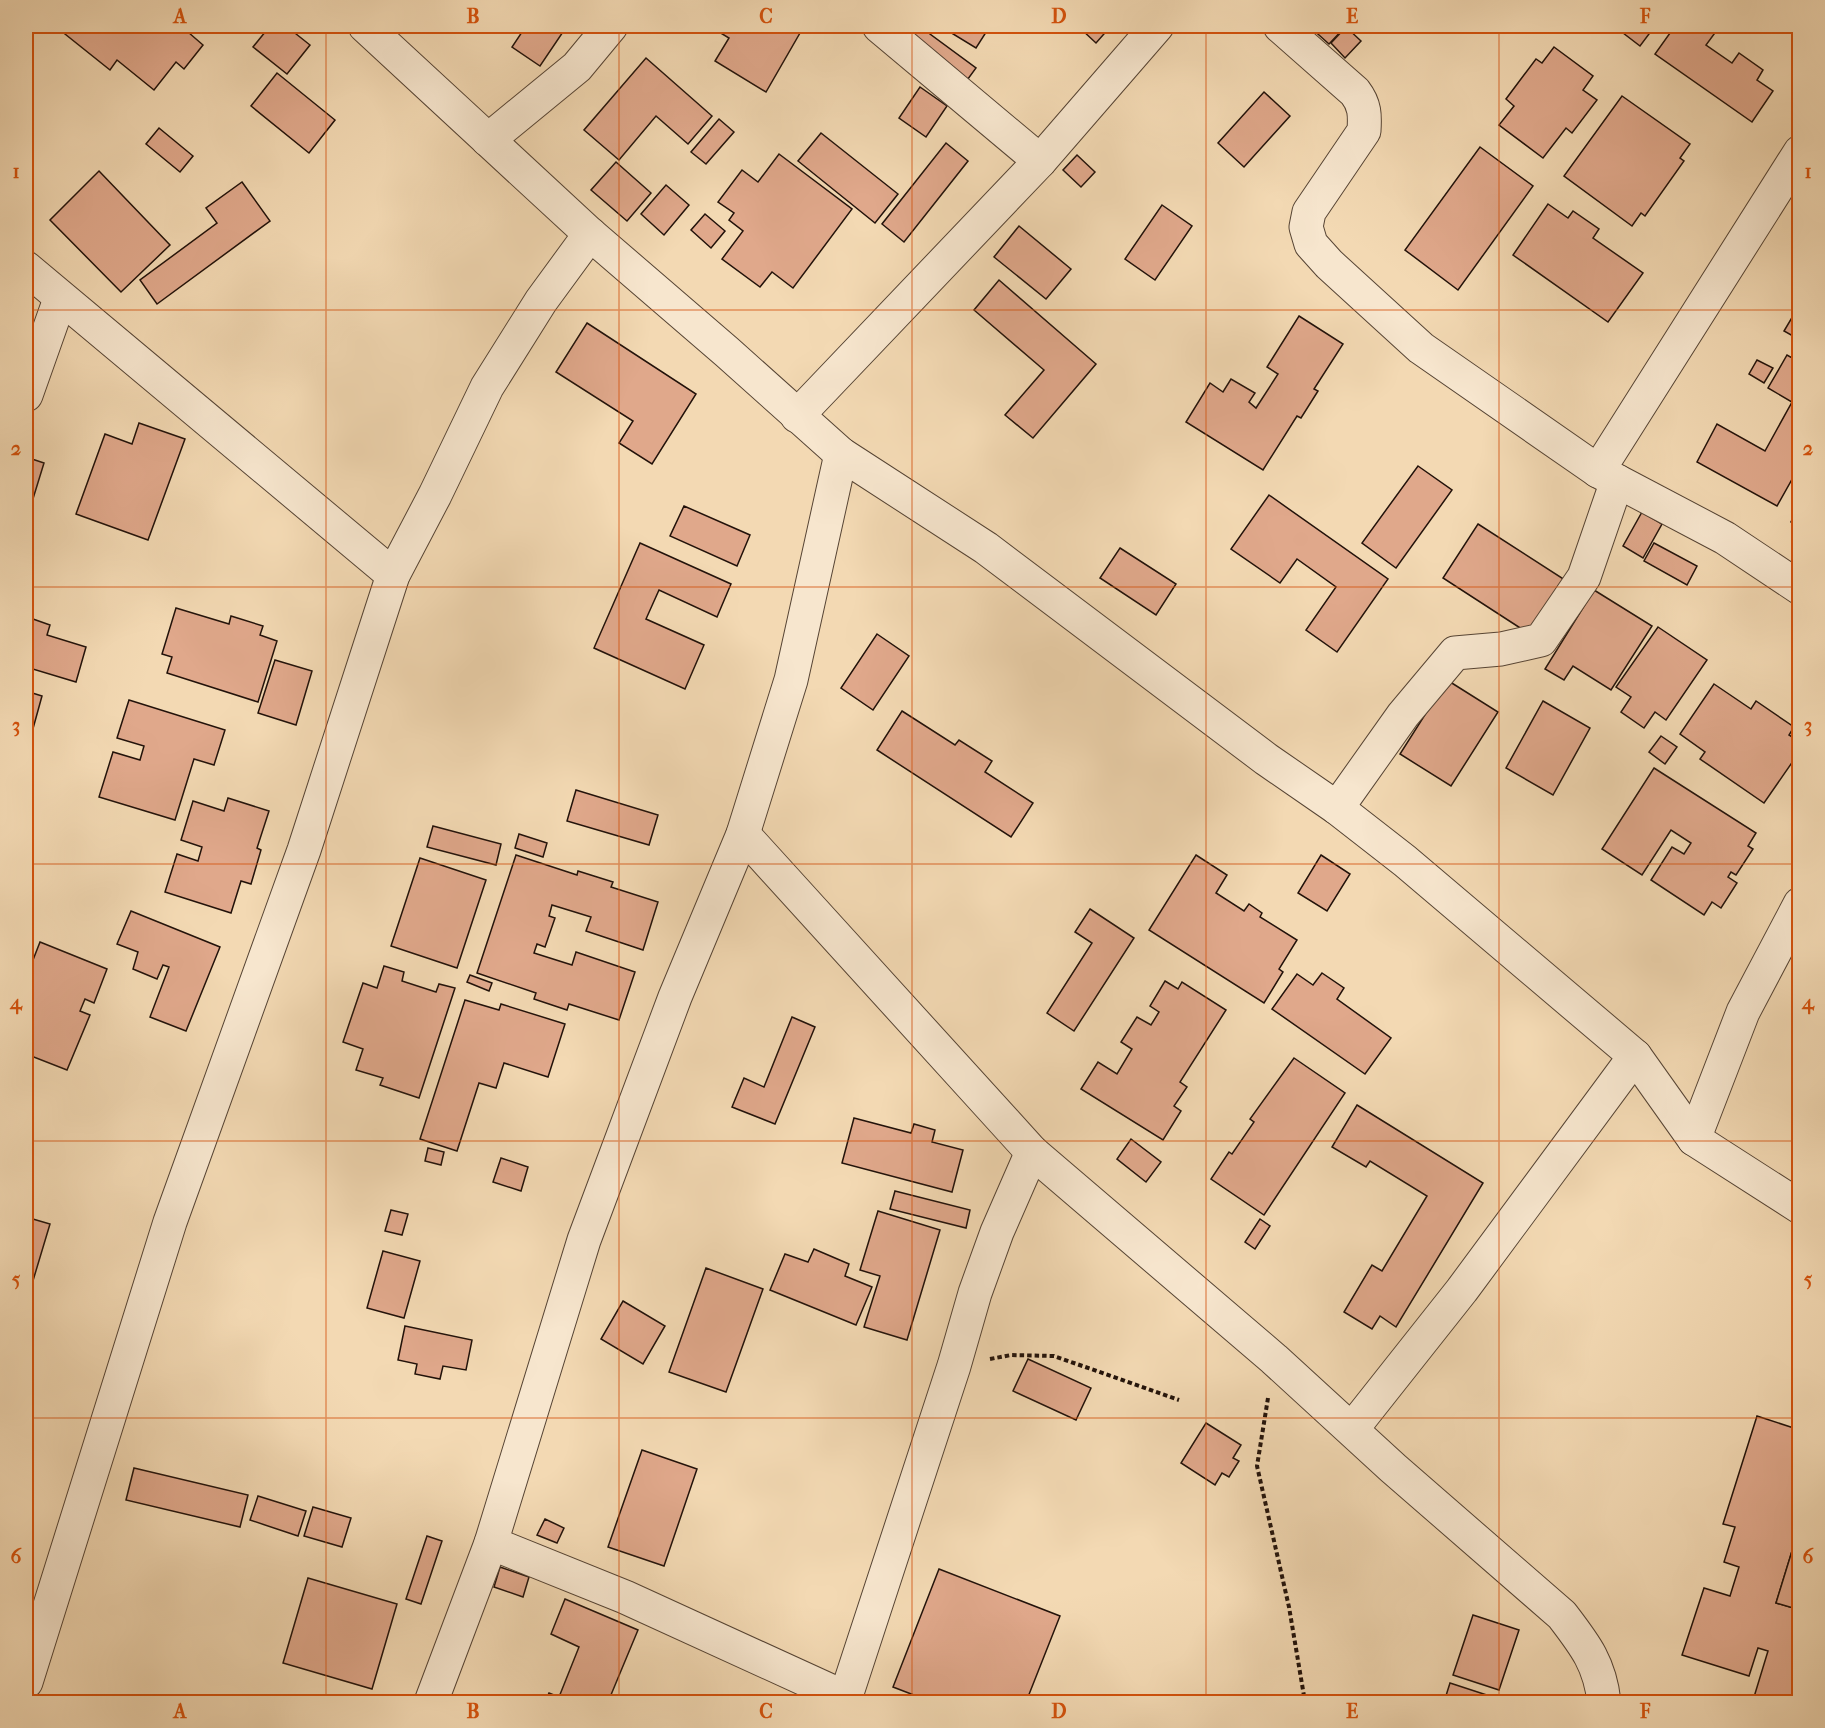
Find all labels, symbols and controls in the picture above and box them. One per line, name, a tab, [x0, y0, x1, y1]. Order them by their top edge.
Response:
text: A	[172, 5, 188, 28]
text: B	[466, 5, 480, 28]
text: C	[759, 5, 773, 28]
text: D	[1051, 5, 1067, 28]
text: E	[1346, 5, 1358, 28]
text: F	[1639, 5, 1651, 28]
text: 1	[12, 160, 20, 183]
text: 1	[1804, 160, 1812, 183]
text: 2	[11, 437, 21, 460]
text: 2	[1803, 437, 1813, 460]
text: 3	[12, 714, 20, 737]
text: 3	[1804, 714, 1812, 737]
text: 4	[9, 991, 23, 1015]
text: 4	[1801, 991, 1815, 1015]
text: 5	[12, 1268, 21, 1291]
text: 5	[1804, 1268, 1813, 1291]
text: 6	[11, 1545, 23, 1568]
text: 6	[1803, 1545, 1815, 1568]
text: A	[172, 1700, 188, 1723]
text: B	[466, 1700, 480, 1723]
text: C	[759, 1700, 773, 1723]
text: D	[1051, 1700, 1067, 1723]
text: E	[1346, 1700, 1358, 1723]
text: F	[1639, 1700, 1651, 1723]

